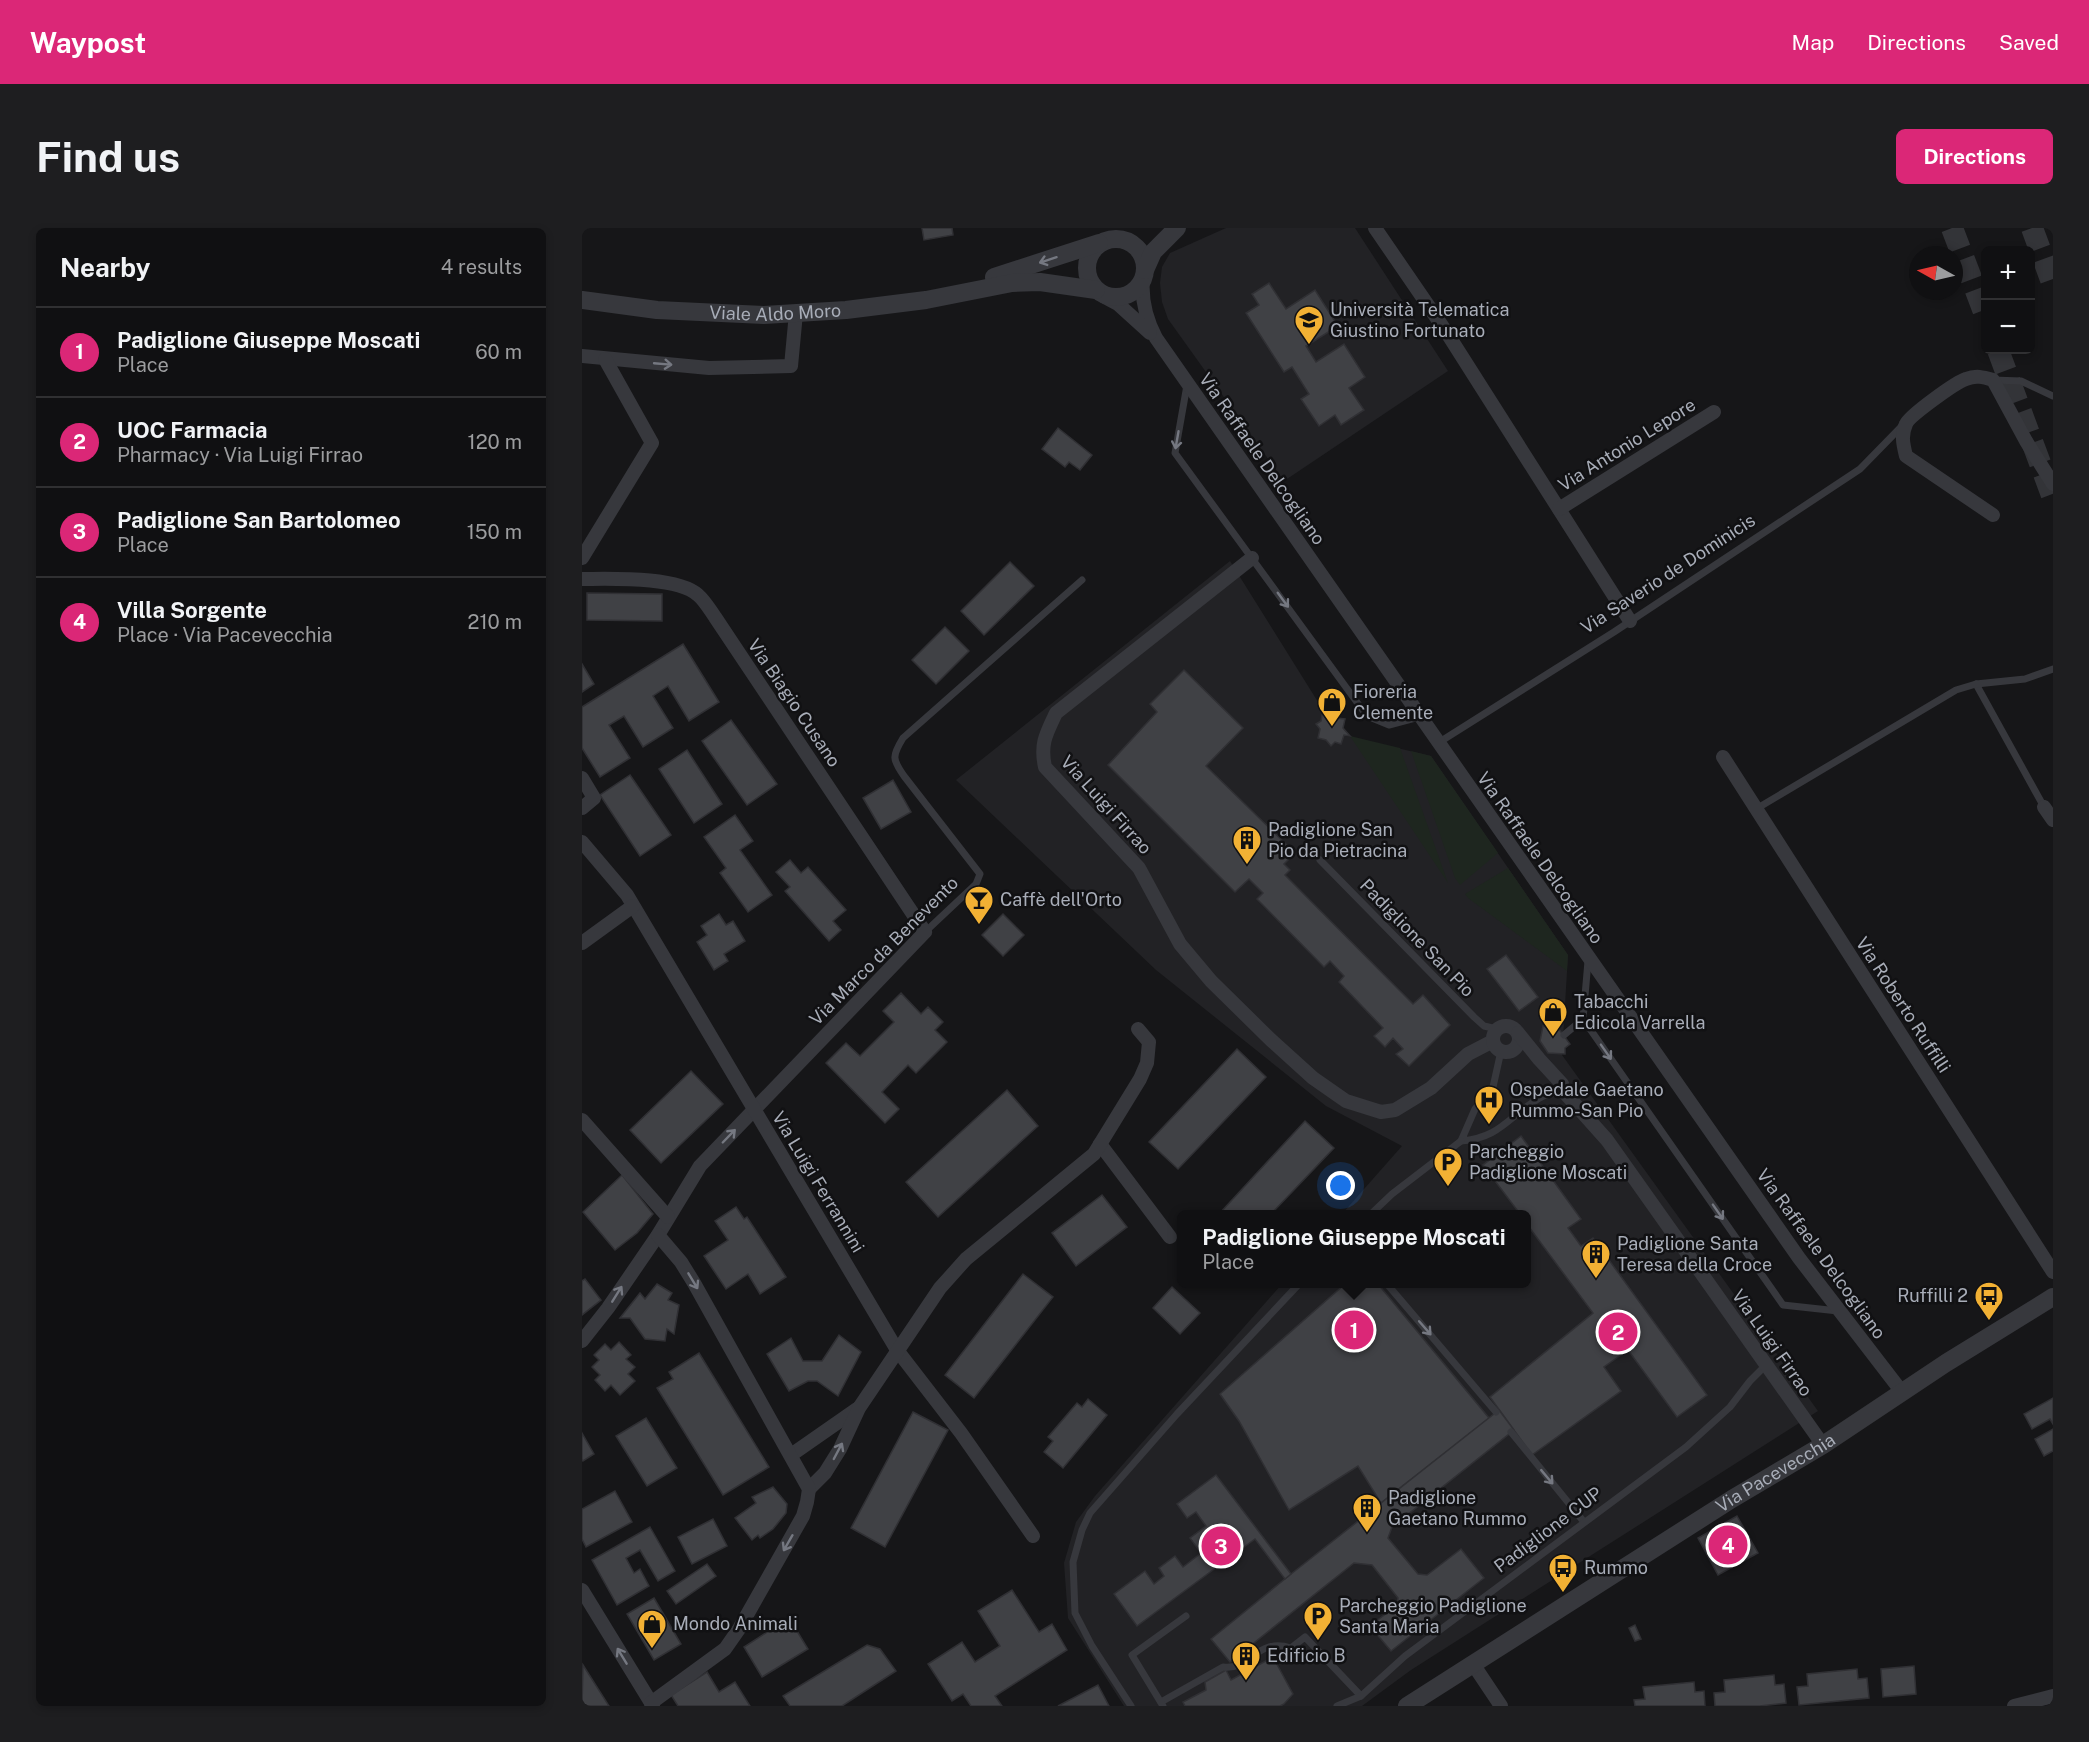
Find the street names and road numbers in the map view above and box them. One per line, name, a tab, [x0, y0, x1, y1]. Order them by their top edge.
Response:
street label: Viale Aldo Moro	[709, 299, 842, 325]
street label: Via Raffaele Delcogliano	[1195, 369, 1330, 549]
street label: Via Antonio Lepore	[1554, 394, 1699, 495]
street label: Via Saverio de Dominicis	[1577, 509, 1759, 638]
street label: Via Biagio Cusano	[744, 635, 845, 771]
street label: Via Luigi Firrao	[1057, 751, 1156, 858]
street label: Via Raffaele Delcogliano	[1473, 768, 1608, 948]
street label: Via Marco da Benevento	[805, 872, 962, 1029]
street label: Padiglione San Pio	[1356, 874, 1479, 1001]
street label: Via Roberto Ruffilli	[1852, 933, 1955, 1077]
street label: Via Luigi Ferrannini	[768, 1107, 869, 1256]
street label: Via Raffaele Delcogliano	[1753, 1165, 1890, 1343]
street label: Via Luigi Firrao	[1728, 1285, 1817, 1400]
street label: Via Pacevecchia	[1712, 1429, 1839, 1517]
street label: Padiglione CUP	[1490, 1482, 1606, 1577]

